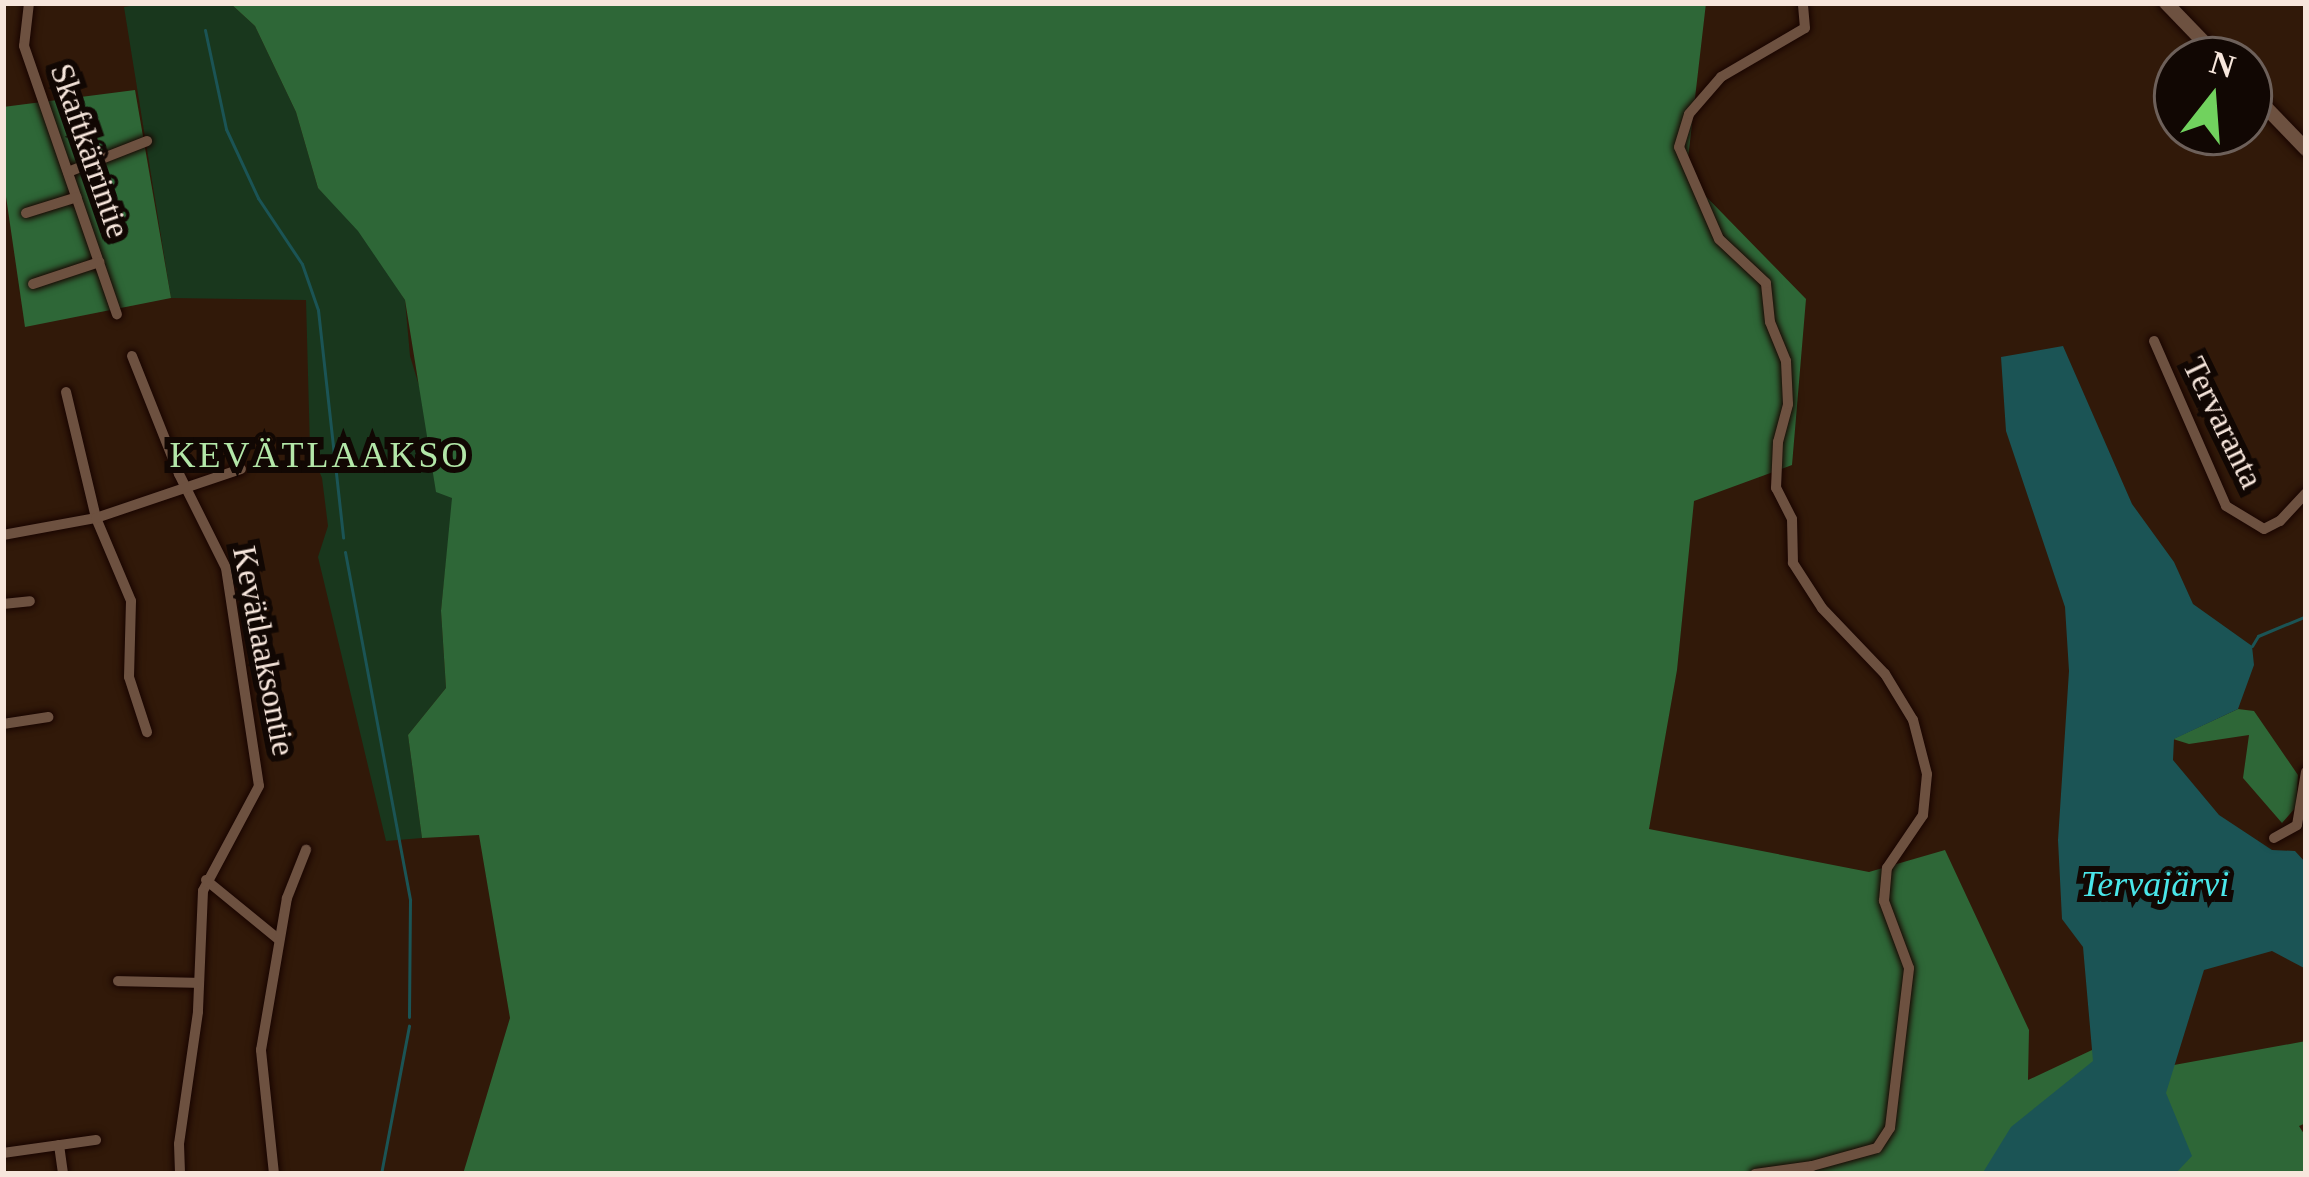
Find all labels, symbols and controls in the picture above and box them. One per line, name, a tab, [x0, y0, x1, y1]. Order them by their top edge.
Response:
north arrow	[2153, 36, 2273, 156]
text: N	[2206, 44, 2239, 85]
street label: Skaftkärrintie	[41, 59, 137, 243]
street label: Tervaranta	[2173, 351, 2271, 495]
district label: KEVÄTLAAKSO	[170, 434, 470, 478]
street label: Kevätlaaksontie	[223, 543, 303, 759]
water label: Tervajärvi	[2081, 863, 2229, 907]

